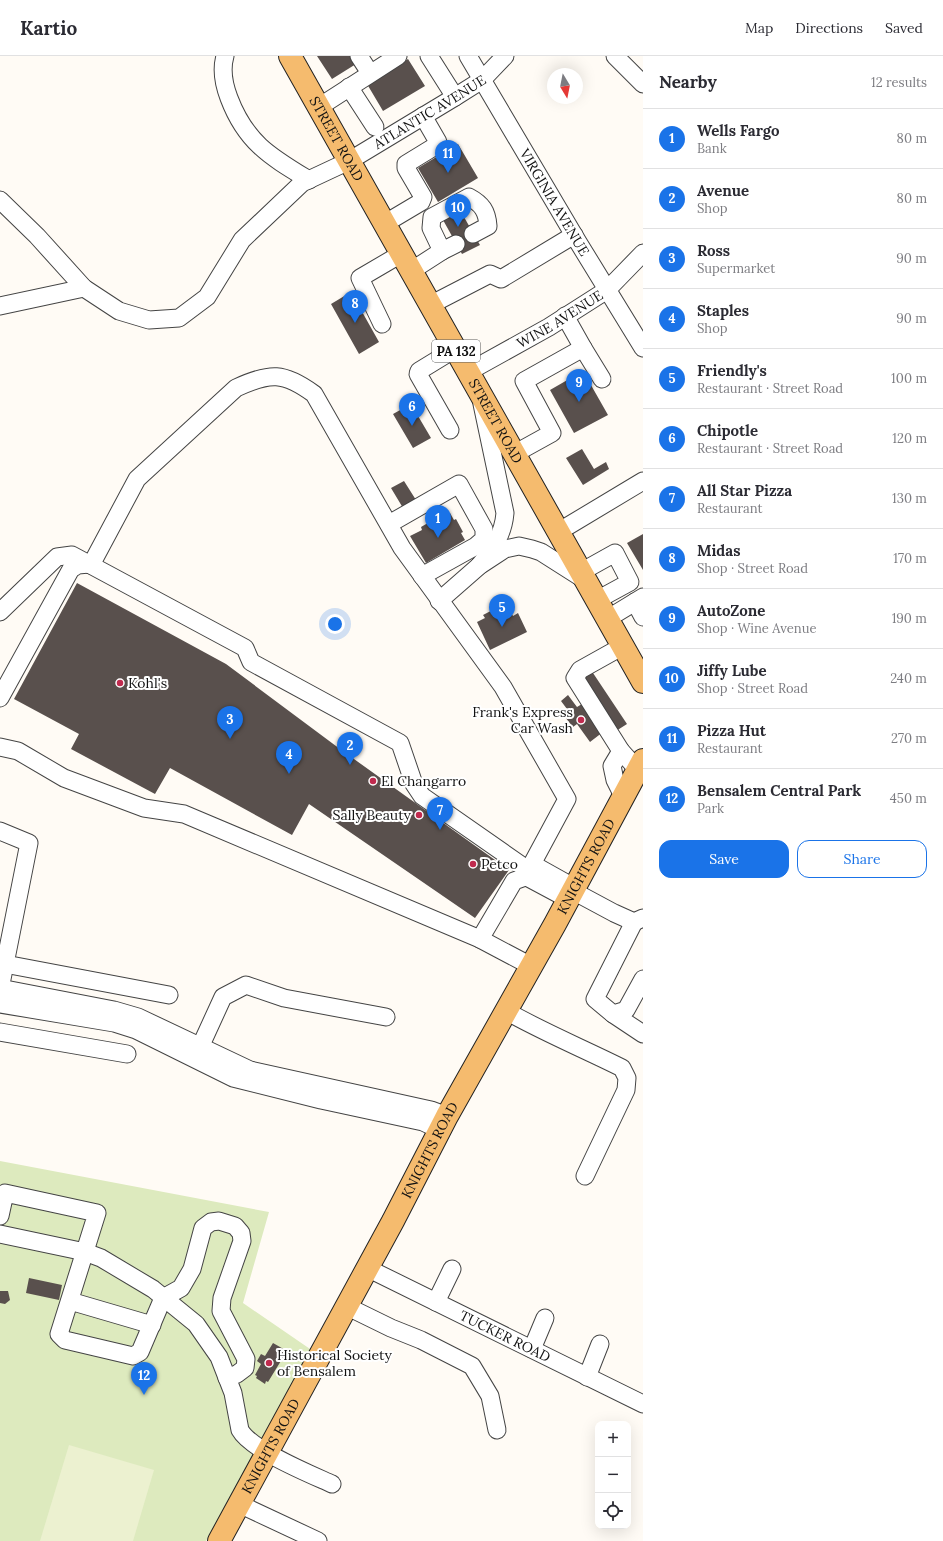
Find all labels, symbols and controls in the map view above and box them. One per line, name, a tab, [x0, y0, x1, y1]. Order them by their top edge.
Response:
text: Kartio	[20, 16, 77, 40]
text: Map	[745, 19, 773, 37]
text: Directions	[795, 19, 863, 37]
text: Saved	[885, 19, 923, 37]
north arrow	[547, 68, 583, 104]
street label: ATLANTIC AVENUE	[369, 71, 489, 154]
text: Nearby	[659, 71, 717, 93]
text: 12 results	[871, 74, 927, 91]
street label: STREET ROAD	[306, 93, 368, 184]
text: Wells Fargo	[697, 121, 780, 140]
text: 1	[669, 130, 675, 147]
text: 80 m	[897, 130, 927, 147]
pin: 11	[435, 140, 461, 173]
text: Bank	[697, 140, 727, 157]
street label: VIRGINIA AVENUE	[515, 144, 594, 260]
text: Avenue	[697, 181, 749, 200]
text: 2	[669, 190, 675, 207]
text: 80 m	[897, 190, 927, 207]
pin: 10	[445, 194, 471, 227]
text: Shop	[697, 200, 728, 217]
text: Ross	[697, 241, 730, 260]
text: 3	[668, 250, 676, 267]
text: 90 m	[896, 250, 927, 267]
text: Supermarket	[697, 260, 775, 277]
street label: WINE AVENUE	[514, 286, 607, 352]
pin: 8	[342, 290, 368, 323]
text: Staples	[697, 301, 749, 320]
text: 4	[668, 310, 676, 327]
text: 90 m	[896, 310, 927, 327]
text: Shop	[697, 320, 728, 337]
road number: PA 132	[432, 340, 480, 362]
text: Friendly's	[697, 361, 767, 380]
pin: 9	[566, 369, 592, 402]
text: 5	[668, 370, 676, 387]
text: 100 m	[891, 370, 927, 387]
street label: STREET ROAD	[465, 375, 527, 467]
text: Restaurant · Street Road	[697, 380, 843, 397]
pin: 6	[399, 393, 425, 426]
text: Chipotle	[697, 421, 758, 440]
text: 6	[668, 430, 676, 447]
text: 120 m	[892, 430, 927, 447]
text: Restaurant · Street Road	[697, 440, 843, 457]
text: All Star Pizza	[697, 481, 792, 500]
text: 7	[669, 490, 675, 507]
text: 130 m	[892, 490, 927, 507]
text: Restaurant	[697, 500, 763, 517]
pin: 1	[425, 505, 451, 538]
text: Midas	[697, 541, 740, 560]
text: 8	[668, 550, 676, 567]
text: 170 m	[893, 550, 927, 567]
text: Shop · Street Road	[697, 560, 808, 577]
pin: 5	[489, 594, 515, 627]
text: AutoZone	[697, 601, 765, 620]
text: 9	[668, 610, 676, 627]
text: 190 m	[892, 610, 927, 627]
your location	[325, 614, 345, 634]
text: Shop · Wine Avenue	[697, 620, 816, 637]
text: Jiffy Lube	[697, 661, 767, 680]
text: 10	[665, 670, 679, 687]
text: 240 m	[890, 670, 927, 687]
place label: Kohl's	[128, 674, 167, 692]
marker: Kohl's	[115, 678, 125, 688]
text: Shop · Street Road	[697, 680, 808, 697]
place label: Frank's Express Car Wash	[472, 703, 573, 737]
pin: 3	[217, 706, 243, 739]
marker: Frank's Express Car Wash	[576, 715, 586, 725]
text: Pizza Hut	[697, 721, 766, 740]
text: 11	[667, 730, 677, 747]
text: 270 m	[891, 730, 927, 747]
pin: 2	[337, 732, 363, 765]
text: Restaurant	[697, 740, 763, 757]
pin: 4	[276, 741, 302, 774]
place label: El Changarro	[381, 772, 466, 790]
marker: El Changarro	[368, 776, 378, 786]
text: Bensalem Central Park	[697, 781, 861, 800]
text: 12	[666, 790, 678, 807]
text: 450 m	[890, 790, 927, 807]
pin: 7	[427, 797, 453, 830]
text: Park	[697, 800, 724, 817]
place label: Sally Beauty	[333, 806, 412, 824]
marker: Sally Beauty	[414, 810, 424, 820]
street label: KNIGHTS ROAD	[553, 815, 619, 917]
button: Save	[659, 840, 789, 878]
button: Share	[797, 840, 927, 878]
place label: Petco	[481, 855, 518, 873]
marker: Petco	[468, 859, 478, 869]
street label: KNIGHTS ROAD	[397, 1099, 462, 1201]
street label: TUCKER ROAD	[457, 1306, 553, 1366]
place label: Historical Society of Bensalem	[277, 1346, 392, 1380]
marker: Historical Society of Bensalem	[264, 1358, 274, 1368]
pin: 12	[131, 1362, 157, 1395]
street label: KNIGHTS ROAD	[237, 1395, 304, 1497]
map controls	[595, 1421, 631, 1529]
button: +	[595, 1421, 631, 1457]
button: −	[595, 1457, 631, 1493]
button: locate	[595, 1493, 631, 1529]

